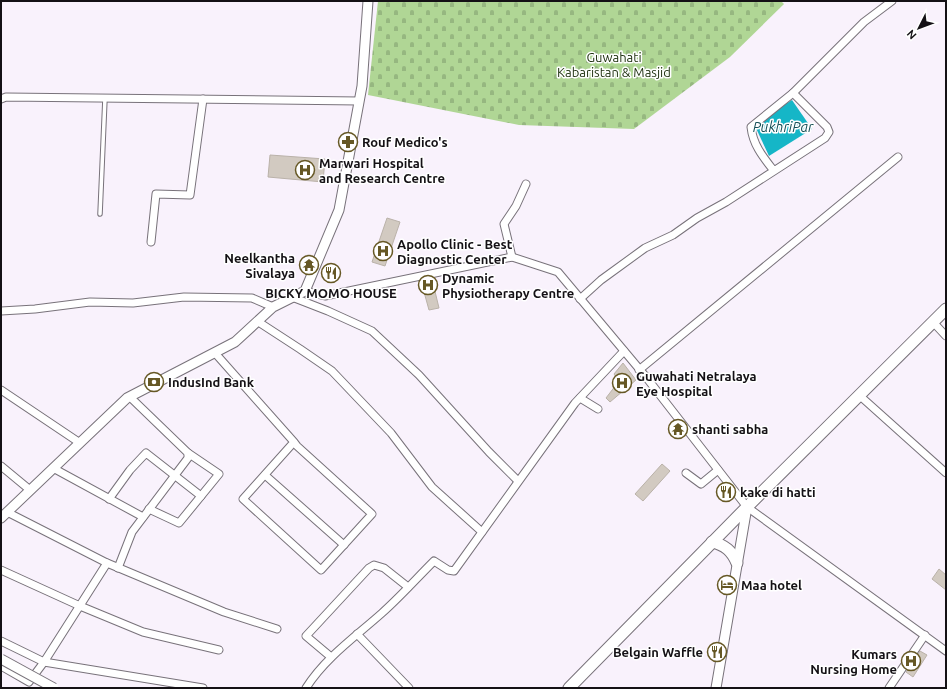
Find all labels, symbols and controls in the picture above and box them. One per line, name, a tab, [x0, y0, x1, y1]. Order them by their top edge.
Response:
north arrow	[899, 8, 939, 48]
text: N	[904, 28, 919, 42]
park label: Guwahati Kabaristan & Masjid	[557, 50, 671, 79]
water label: PukhriPar	[753, 119, 814, 135]
pharmacy icon: Rouf Medico's	[337, 131, 359, 153]
place label: Rouf Medico's	[362, 135, 448, 149]
place label: Marwari Hospital and Research Centre	[319, 156, 445, 185]
hospital icon: Marwari Hospital and Research Centre	[294, 159, 316, 181]
place label: Apollo Clinic - Best Diagnostic Center	[397, 237, 513, 266]
hospital icon: Apollo Clinic - Best Diagnostic Center	[372, 240, 394, 262]
place label: Neelkantha Sivalaya	[224, 251, 295, 280]
temple icon: Neelkantha Sivalaya	[298, 254, 320, 276]
restaurant icon: BICKY MOMO HOUSE	[320, 262, 342, 284]
place label: Dynamic Physiotherapy Centre	[442, 271, 574, 300]
hospital icon: Dynamic Physiotherapy Centre	[417, 274, 439, 296]
place label: BICKY MOMO HOUSE	[265, 286, 397, 300]
place label: Guwahati Netralaya Eye Hospital	[636, 369, 757, 398]
bank icon: IndusInd Bank	[143, 371, 165, 393]
hospital icon: Guwahati Netralaya Eye Hospital	[611, 372, 633, 394]
place label: IndusInd Bank	[168, 375, 255, 389]
temple icon: shanti sabha	[667, 418, 689, 440]
place label: shanti sabha	[692, 422, 768, 436]
restaurant icon: kake di hatti	[715, 481, 737, 503]
place label: kake di hatti	[740, 485, 816, 499]
hotel icon: Maa hotel	[716, 574, 738, 596]
place label: Maa hotel	[741, 578, 802, 592]
restaurant icon: Belgain Waffle	[706, 641, 728, 663]
place label: Belgain Waffle	[613, 645, 703, 659]
place label: Kumars Nursing Home	[810, 647, 897, 676]
hospital icon: Kumars Nursing Home	[900, 650, 922, 672]

